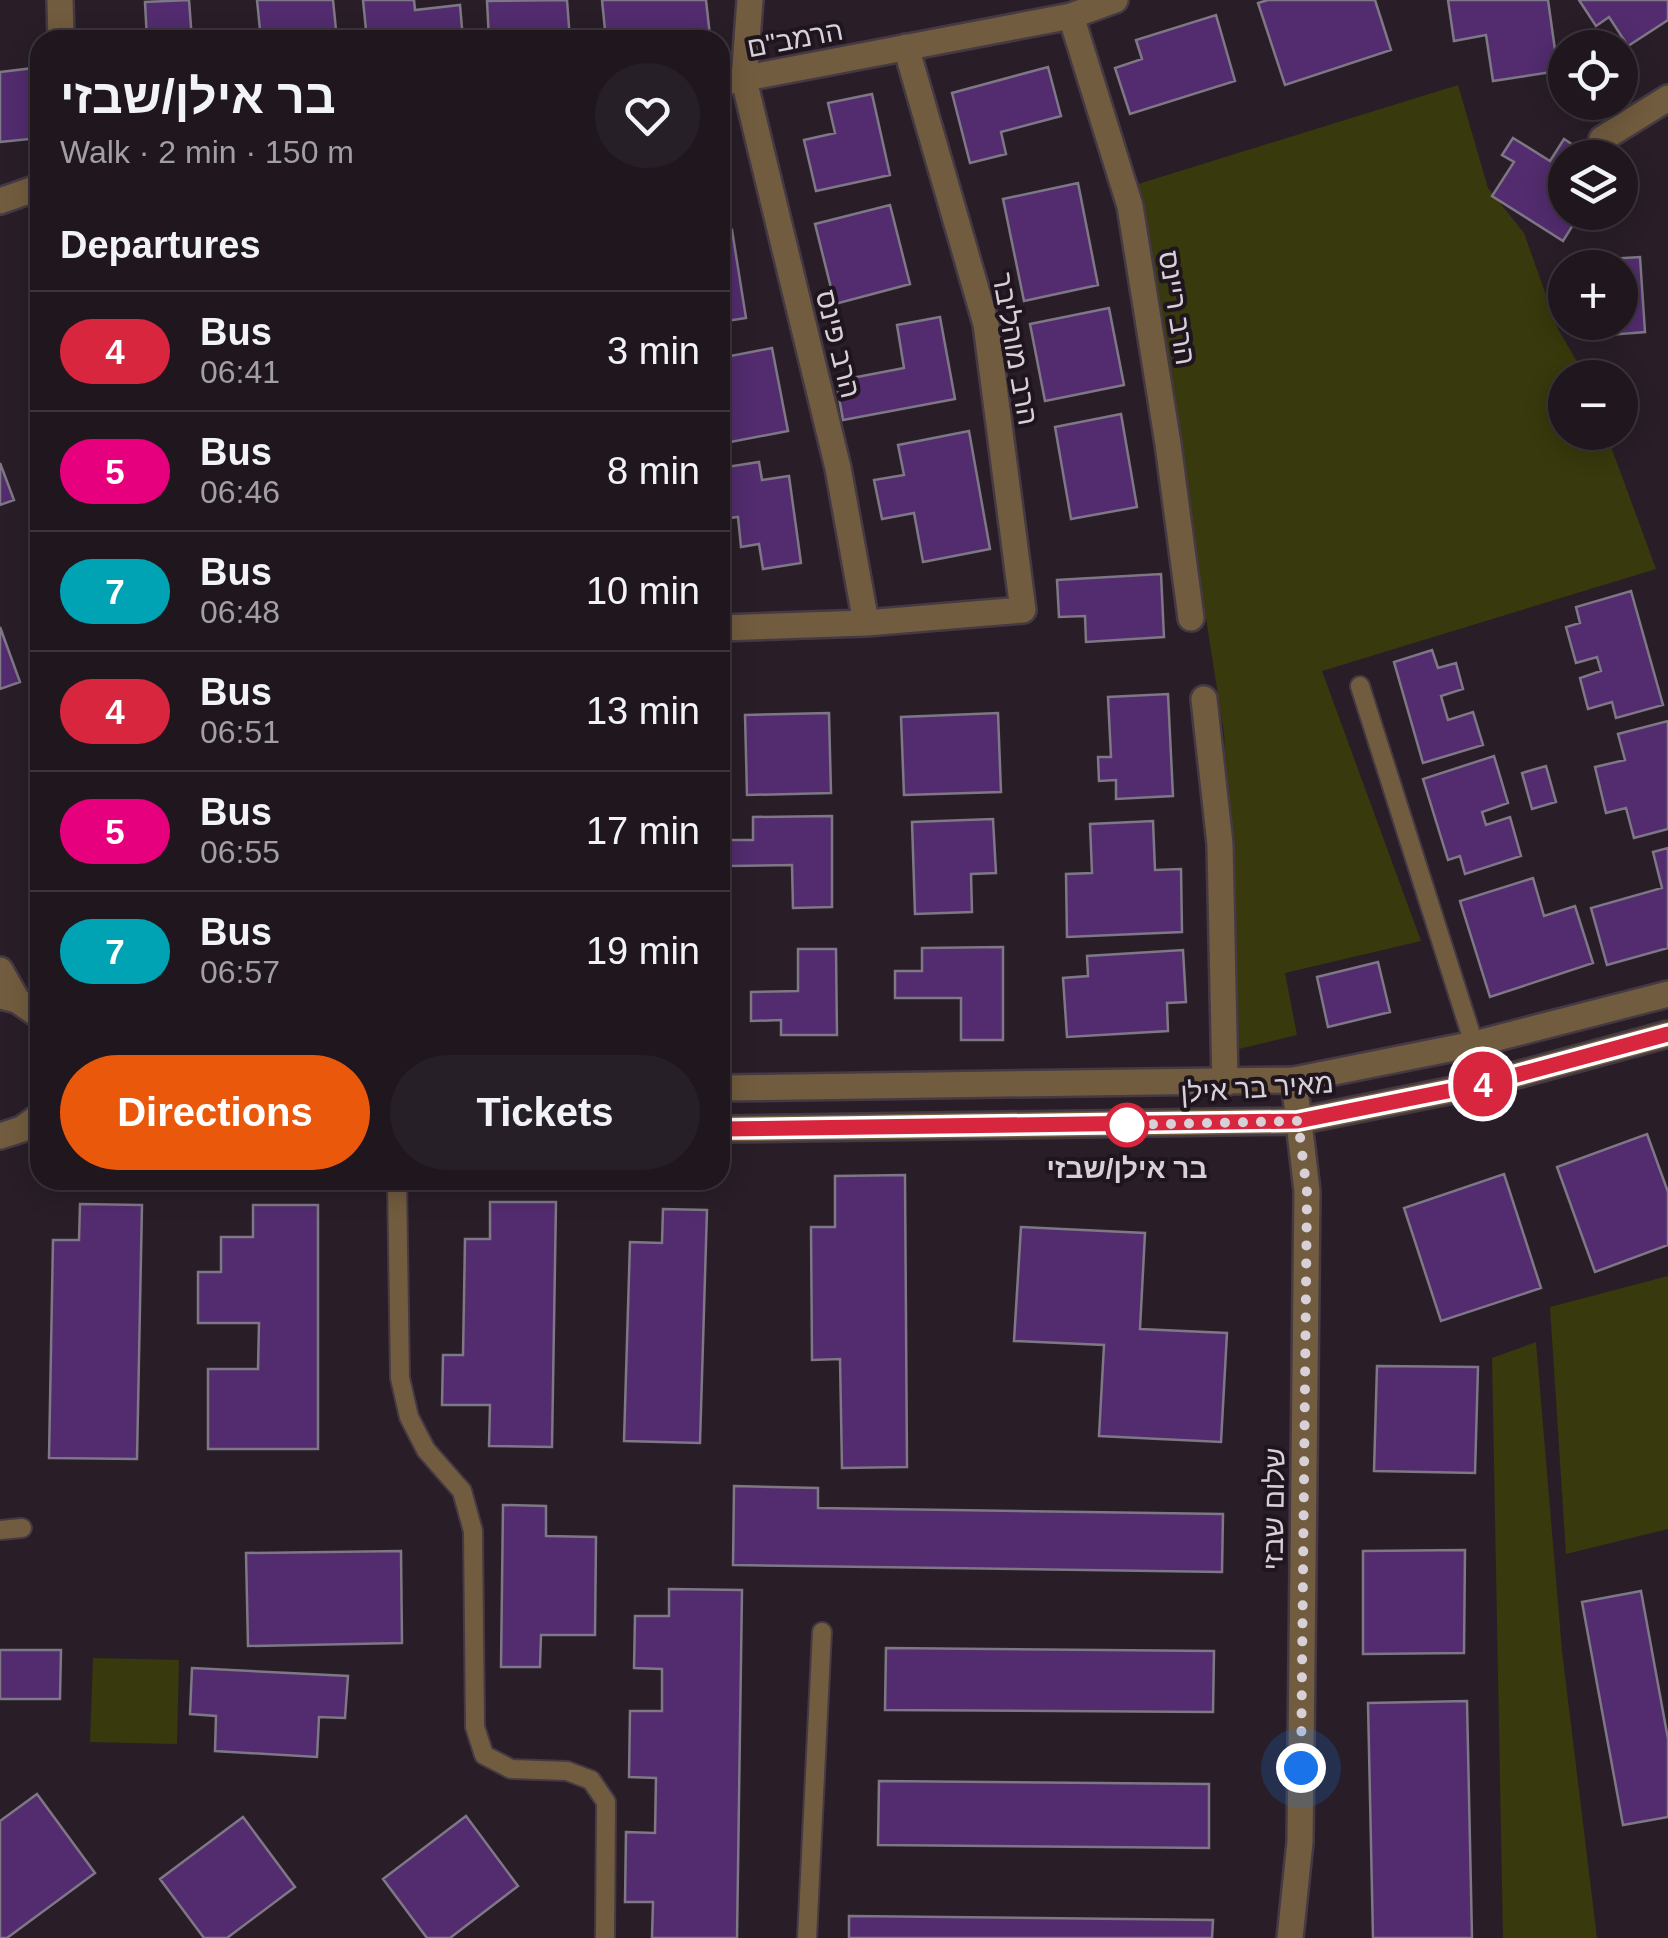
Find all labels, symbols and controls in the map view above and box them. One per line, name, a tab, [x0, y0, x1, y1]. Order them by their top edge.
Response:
street label: הרמב"ם	[745, 15, 845, 63]
map controls	[1548, 30, 1638, 450]
button: locate	[1548, 30, 1638, 120]
button: heart	[595, 63, 700, 168]
text: בר אילן/שבזי	[60, 70, 336, 123]
text: Walk · 2 min · 150 m	[60, 134, 354, 170]
button: layers	[1548, 140, 1638, 230]
text: Departures	[60, 224, 261, 266]
street label: הרב ריינס	[1153, 249, 1201, 367]
button: +	[1548, 250, 1638, 340]
street label: הרב מוהליבר	[986, 271, 1044, 427]
street label: הרב פינס	[810, 287, 866, 401]
text: Bus	[200, 311, 272, 353]
text: 3 min	[607, 330, 700, 372]
text: 4	[105, 332, 125, 371]
text: 06:41	[200, 354, 280, 390]
button: −	[1548, 360, 1638, 450]
text: Bus	[200, 431, 272, 473]
text: 8 min	[607, 450, 700, 492]
text: 5	[105, 452, 125, 491]
text: 06:46	[200, 474, 280, 510]
text: Bus	[200, 551, 272, 593]
text: 10 min	[586, 570, 700, 612]
text: 7	[105, 572, 125, 611]
text: 06:48	[200, 594, 280, 630]
text: Bus	[200, 671, 272, 713]
text: 13 min	[586, 690, 700, 732]
text: 4	[105, 692, 125, 731]
text: 06:51	[200, 714, 280, 750]
text: Bus	[200, 791, 272, 833]
text: 17 min	[586, 810, 700, 852]
text: 5	[105, 812, 125, 851]
text: 06:55	[200, 834, 280, 870]
text: Bus	[200, 911, 272, 953]
text: 19 min	[586, 930, 700, 972]
text: 7	[105, 932, 125, 971]
text: 06:57	[200, 954, 280, 990]
line badge: 4	[1450, 1052, 1516, 1116]
button: Directions	[60, 1055, 370, 1170]
button: Tickets	[390, 1055, 700, 1170]
text: 4	[1473, 1065, 1493, 1104]
street label: מאיר בר אילן	[1179, 1067, 1335, 1109]
marker: בר אילן/שבזי	[1106, 1104, 1148, 1146]
place label: בר אילן/שבזי	[1047, 1153, 1207, 1184]
street label: שלום שבזי	[1257, 1447, 1291, 1571]
your location	[1276, 1743, 1326, 1793]

